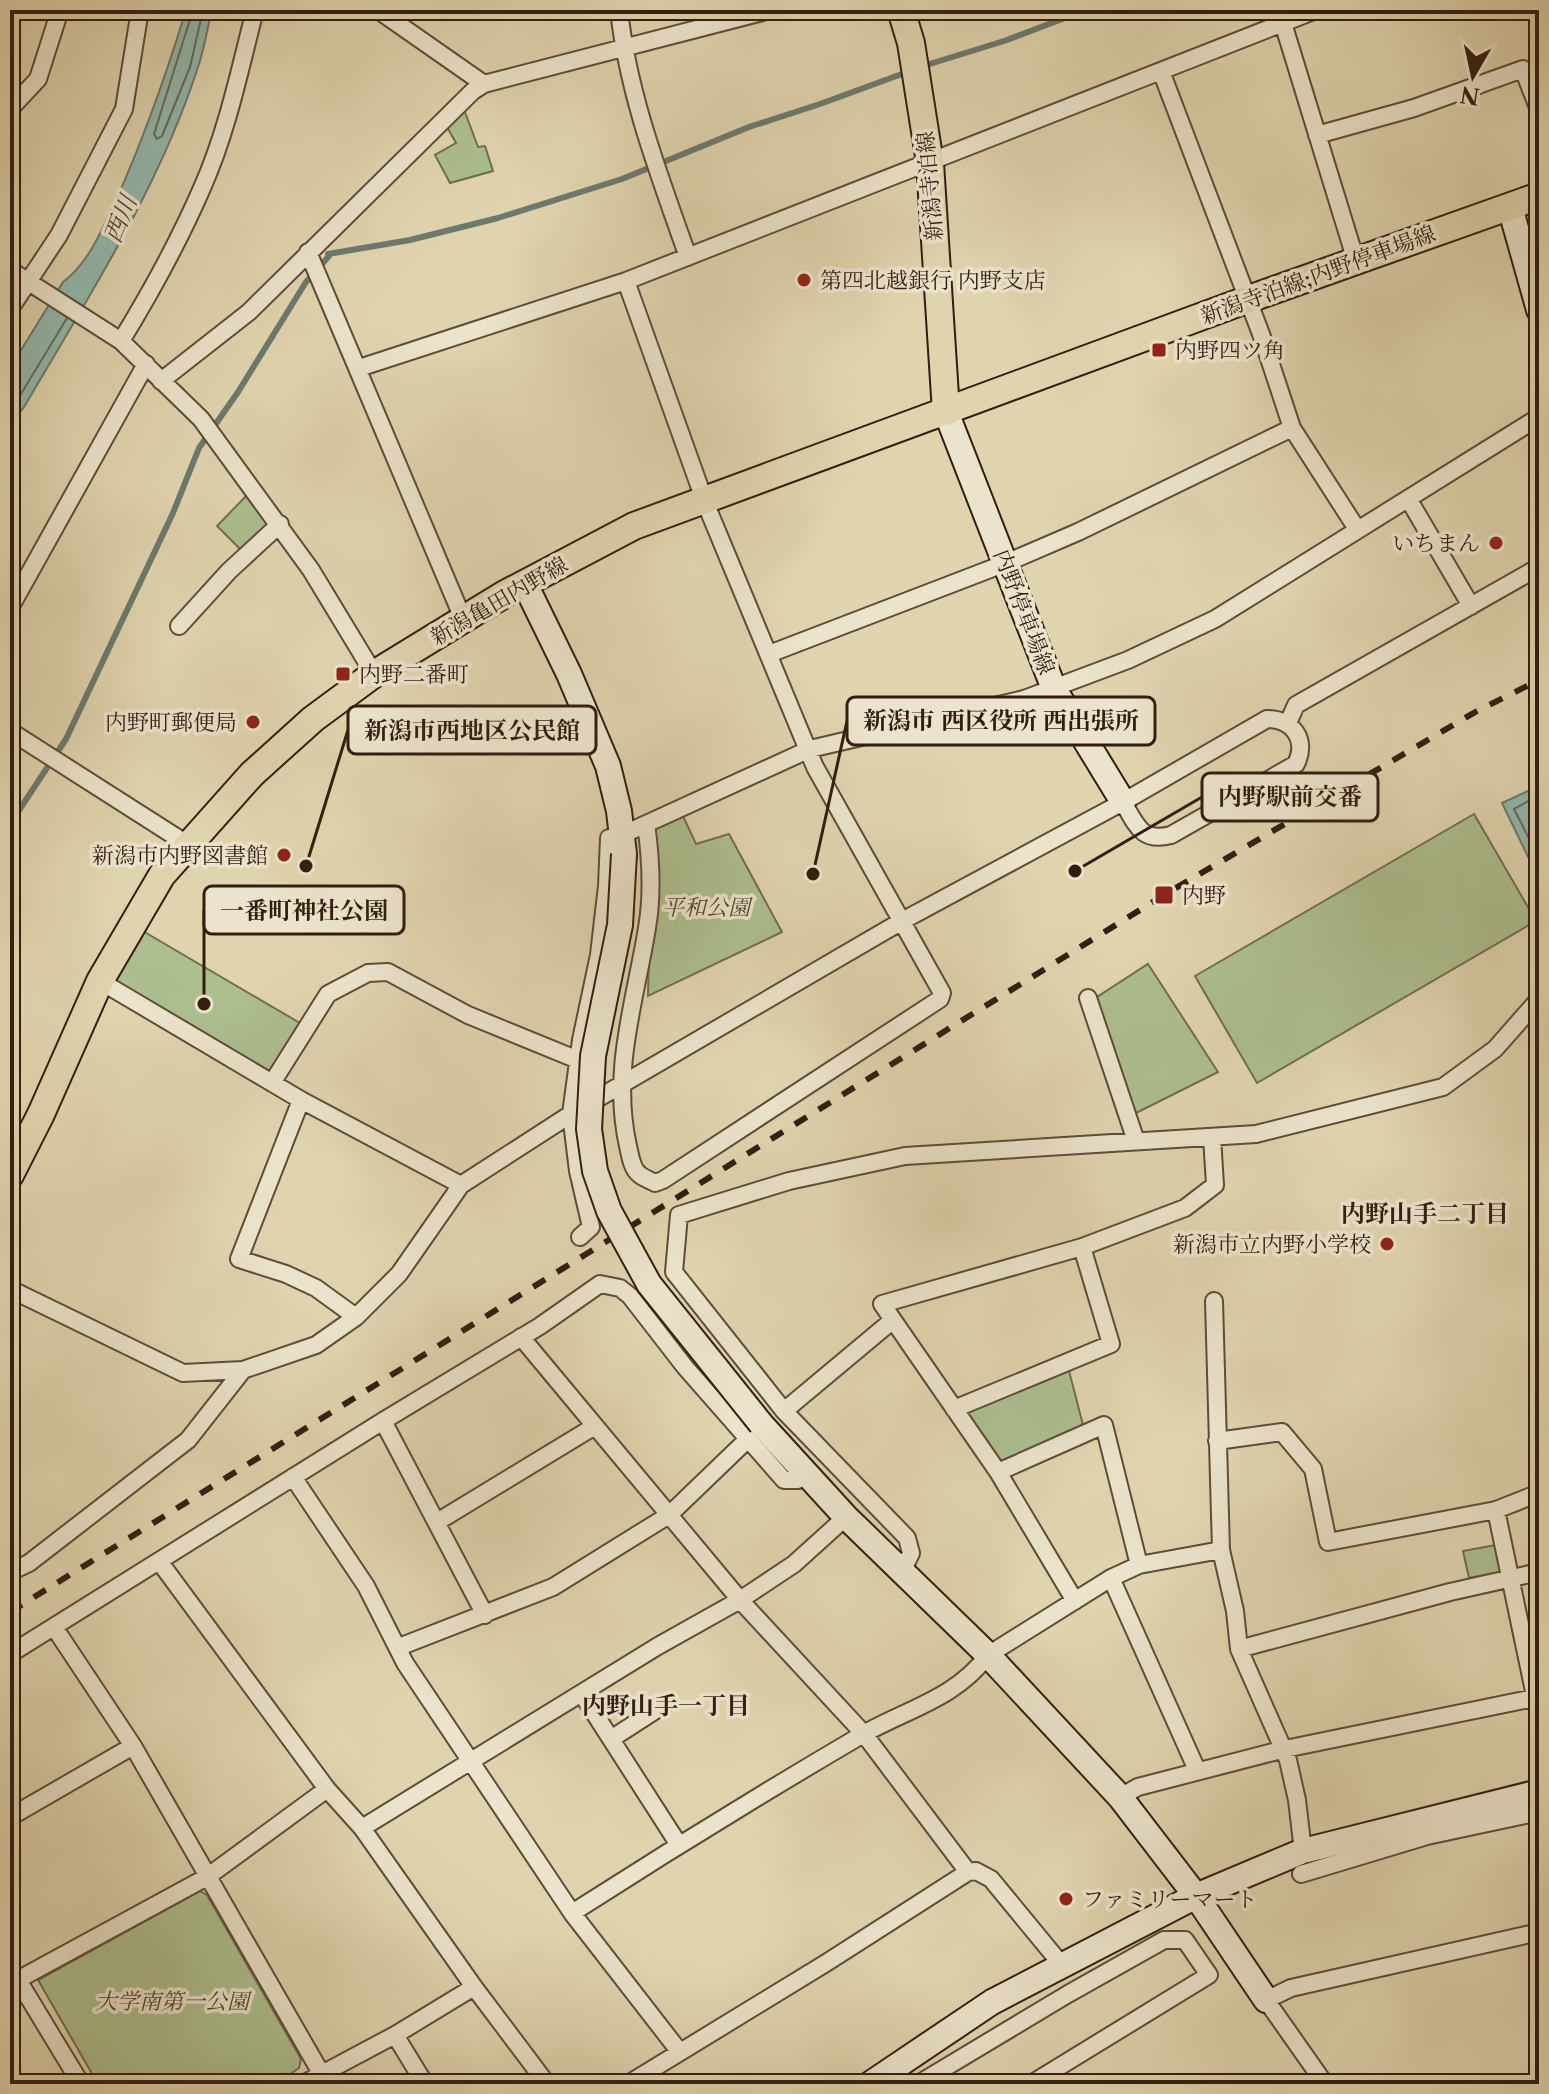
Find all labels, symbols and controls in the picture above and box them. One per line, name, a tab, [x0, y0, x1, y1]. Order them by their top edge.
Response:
north arrow	[1433, 36, 1513, 116]
text: N	[1458, 80, 1482, 110]
street label: 新潟寺泊線	[912, 130, 948, 242]
water label: 西川	[98, 189, 144, 247]
street label: 新潟寺泊線;内野停車場線	[1197, 220, 1439, 330]
place label: 第四北越銀行 内野支店	[820, 267, 1046, 294]
marker: 第四北越銀行 内野支店	[795, 271, 813, 289]
place label: 内野四ツ角	[1175, 337, 1285, 364]
marker: 内野四ツ角	[1150, 341, 1168, 359]
place label: いちまん	[1392, 530, 1480, 557]
marker: いちまん	[1487, 534, 1505, 552]
street label: 内野停車場線	[988, 546, 1060, 678]
street label: 新潟亀田内野線	[426, 551, 572, 651]
place label: 内野二番町	[359, 661, 469, 688]
marker: 内野二番町	[334, 665, 352, 683]
callout: 新潟市 西区役所 西出張所	[847, 697, 1155, 745]
callout: 新潟市西地区公民館	[348, 706, 596, 754]
text: 新潟市 西区役所 西出張所	[863, 706, 1139, 735]
place label: 内野町郵便局	[105, 709, 237, 736]
marker: 内野町郵便局	[244, 713, 262, 731]
text: 新潟市西地区公民館	[364, 716, 580, 745]
callout: 内野駅前交番	[1202, 773, 1378, 821]
text: 内野駅前交番	[1218, 782, 1362, 811]
place label: 新潟市内野図書館	[92, 842, 268, 869]
marker: 新潟市内野図書館	[275, 846, 293, 864]
place label: 内野	[1182, 882, 1226, 909]
marker: 内野	[1153, 884, 1175, 906]
callout: 一番町神社公園	[204, 886, 404, 934]
park label: 平和公園	[662, 894, 753, 921]
text: 一番町神社公園	[220, 896, 388, 925]
district label: 内野山手二丁目	[1341, 1199, 1509, 1228]
place label: 新潟市立内野小学校	[1173, 1231, 1371, 1258]
marker: 新潟市立内野小学校	[1378, 1235, 1396, 1253]
district label: 内野山手一丁目	[582, 1691, 750, 1720]
place label: ファミリーマート	[1082, 1886, 1258, 1913]
marker: ファミリーマート	[1057, 1890, 1075, 1908]
park label: 大学南第一公園	[95, 1988, 252, 2015]

